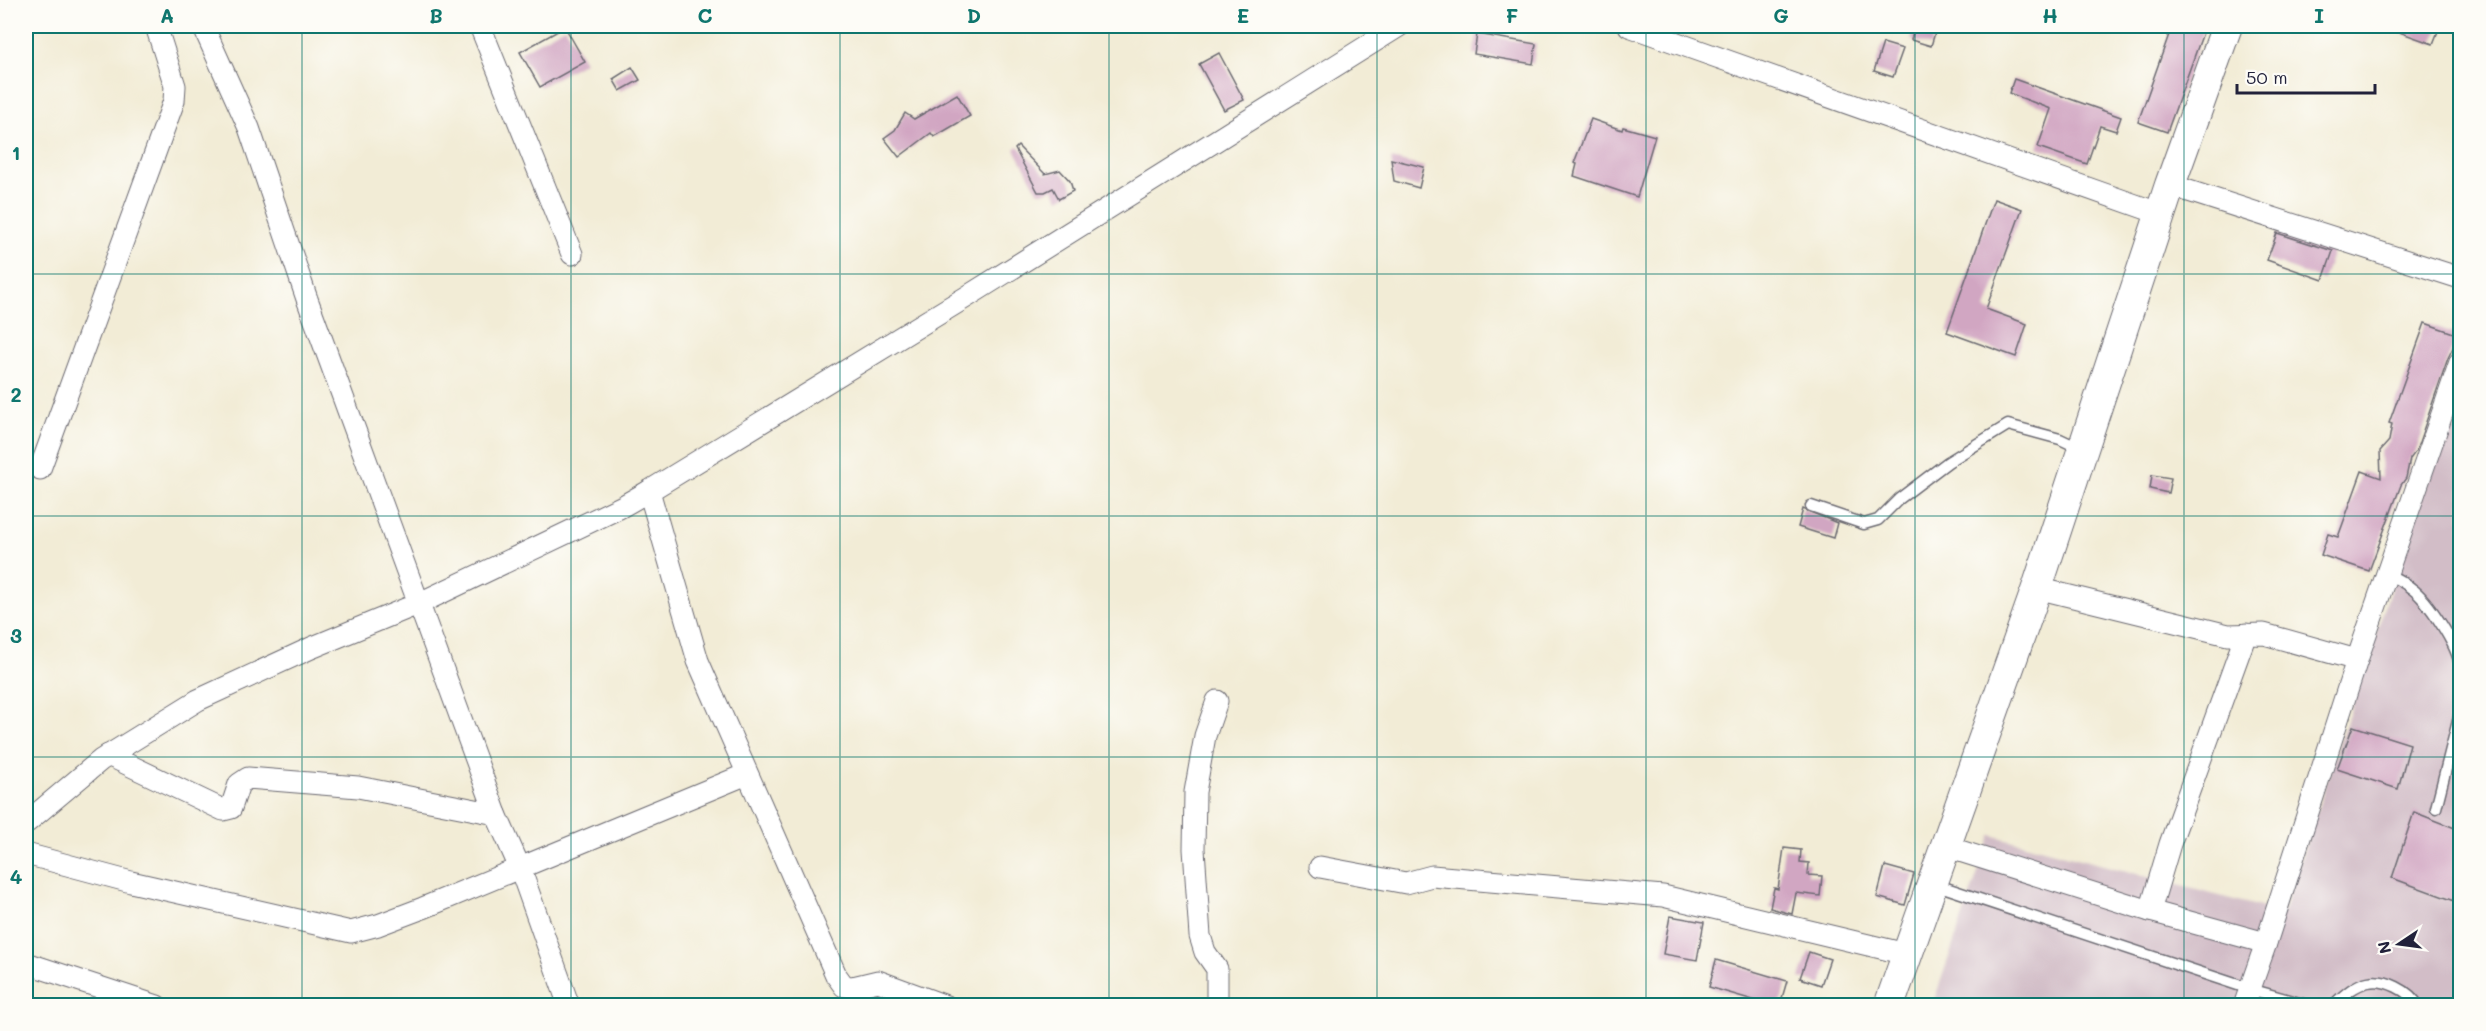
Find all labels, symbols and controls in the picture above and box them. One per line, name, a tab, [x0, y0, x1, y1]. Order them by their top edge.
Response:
text: A	[160, 2, 174, 28]
text: B	[429, 2, 443, 28]
text: C	[698, 2, 713, 28]
text: D	[967, 2, 981, 28]
text: E	[1237, 2, 1249, 28]
text: F	[1506, 2, 1519, 28]
text: G	[1773, 2, 1789, 28]
text: H	[2042, 2, 2058, 28]
text: I	[2314, 2, 2324, 28]
scale bar	[2237, 57, 2375, 95]
text: 50 m	[2246, 65, 2288, 89]
text: 1	[12, 139, 20, 165]
text: 2	[10, 381, 22, 407]
text: 3	[10, 622, 22, 648]
text: 4	[10, 863, 23, 889]
north arrow	[2369, 914, 2429, 974]
text: N	[2372, 939, 2395, 956]

